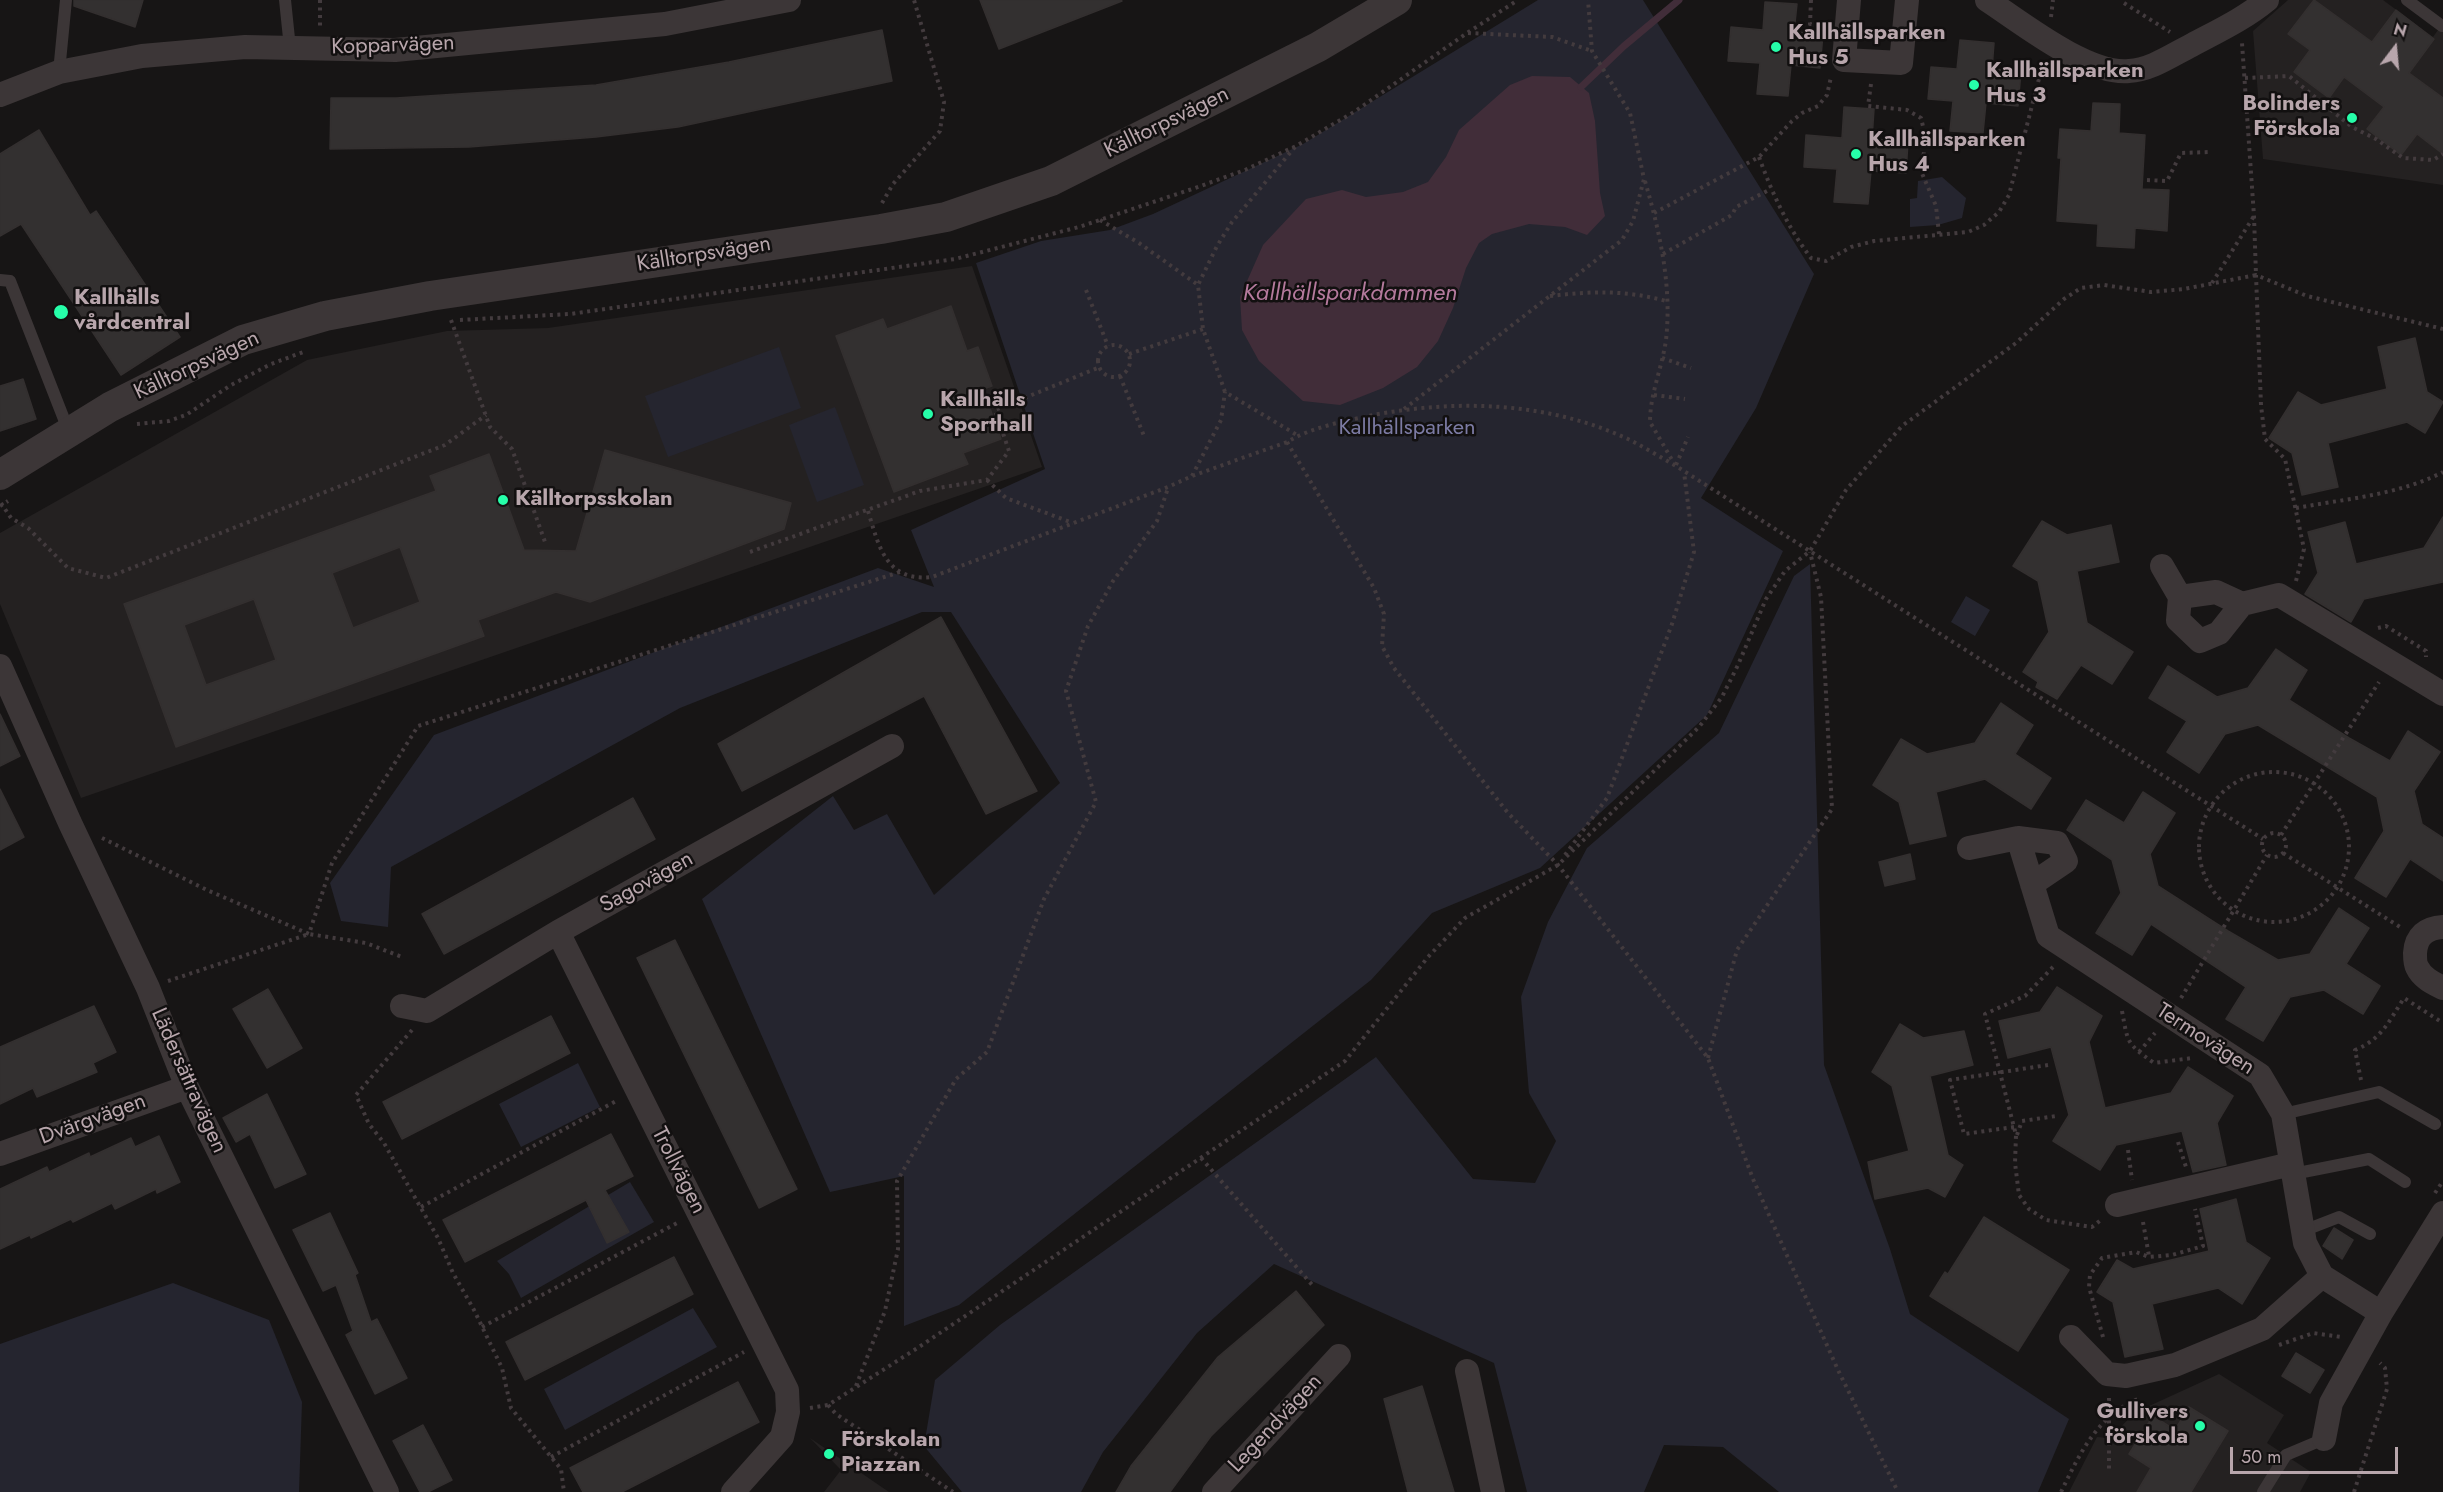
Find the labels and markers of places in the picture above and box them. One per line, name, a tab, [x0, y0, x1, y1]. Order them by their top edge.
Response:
place label: Kallhällsparken Hus 5	[1788, 21, 1946, 72]
marker: Kallhällsparken Hus 5	[1769, 40, 1783, 54]
place label: Kallhällsparken Hus 3	[1986, 59, 2144, 110]
marker: Kallhällsparken Hus 3	[1967, 78, 1981, 92]
place label: Bolinders Förskola	[2242, 92, 2340, 144]
marker: Bolinders Förskola	[2345, 111, 2359, 125]
place label: Kallhällsparken Hus 4	[1868, 128, 2026, 180]
marker: Kallhällsparken Hus 4	[1849, 147, 1863, 161]
place label: Kallhälls vårdcentral	[74, 286, 190, 338]
marker: Kallhälls vårdcentral	[52, 303, 70, 321]
place label: Kallhälls Sporthall	[940, 388, 1033, 440]
marker: Kallhälls Sporthall	[921, 407, 935, 421]
place label: Källtorpsskolan	[515, 487, 673, 513]
marker: Källtorpsskolan	[496, 493, 510, 507]
place label: Gullivers förskola	[2097, 1400, 2188, 1452]
marker: Gullivers förskola	[2193, 1419, 2207, 1433]
place label: Förskolan Piazzan	[841, 1428, 940, 1480]
marker: Förskolan Piazzan	[822, 1447, 836, 1461]

